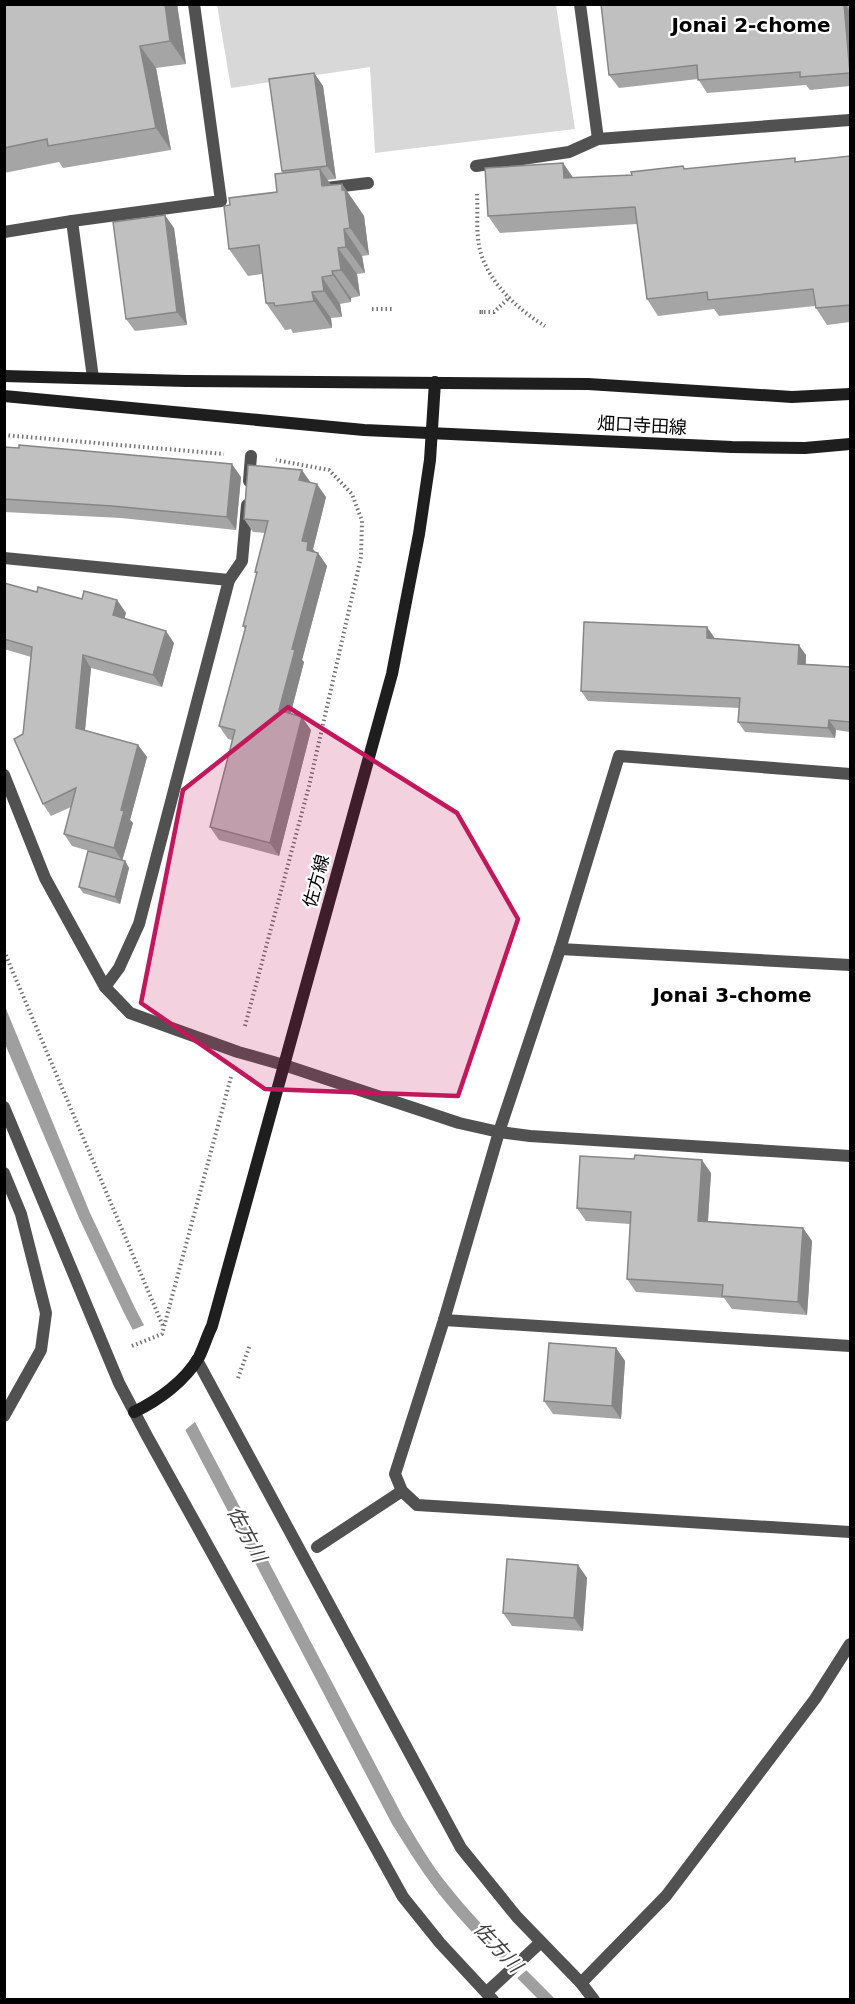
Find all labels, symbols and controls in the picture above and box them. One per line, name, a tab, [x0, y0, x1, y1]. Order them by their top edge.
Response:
district label: Jonai 2-chome	[669, 13, 831, 37]
street label: 畑口寺田線	[597, 412, 687, 438]
street label: 佐方線	[299, 852, 333, 910]
district label: Jonai 3-chome	[650, 983, 812, 1007]
water label: 佐方川	[222, 1502, 273, 1568]
water label: 佐方川	[469, 1917, 529, 1979]

